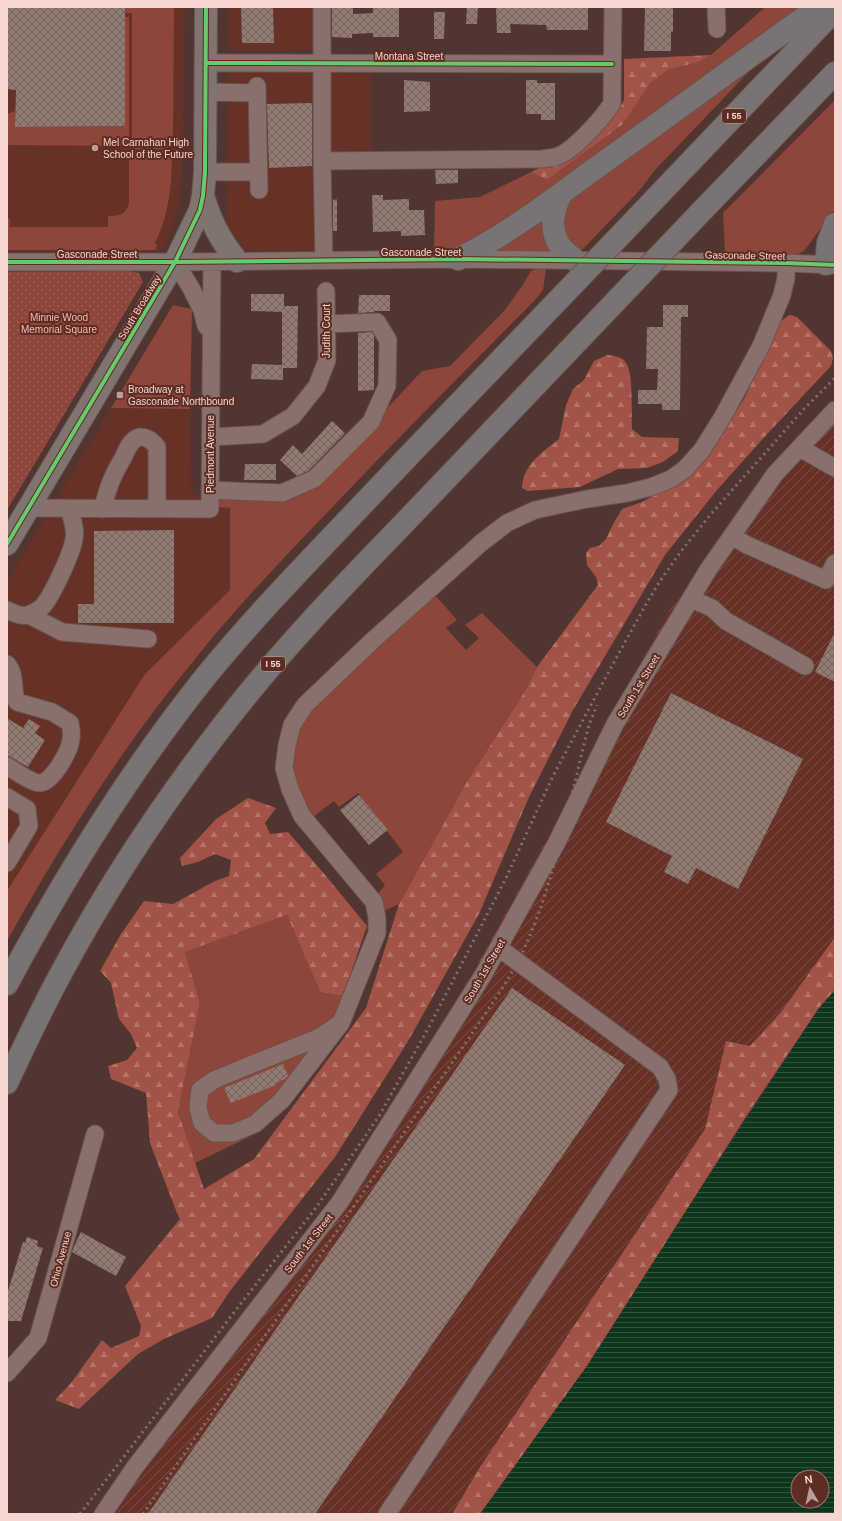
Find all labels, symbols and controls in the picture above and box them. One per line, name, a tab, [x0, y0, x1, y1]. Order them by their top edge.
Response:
street label: Montana Street	[375, 51, 443, 62]
road number: I 55	[722, 109, 746, 123]
place label: Mel Carnahan High School of the Future	[103, 137, 193, 160]
marker: Mel Carnahan High School of the Future	[90, 143, 100, 153]
street label: Gasconade Street	[381, 247, 462, 258]
street label: Gasconade Street	[57, 249, 138, 260]
street label: Gasconade Street	[705, 249, 786, 262]
street label: South Broadway	[116, 273, 163, 342]
street label: Judith Court	[321, 304, 332, 358]
park label: Minnie Wood Memorial Square	[21, 312, 98, 335]
place label: Broadway at Gasconade Northbound	[128, 384, 234, 407]
marker: Broadway at Gasconade Northbound	[115, 390, 125, 400]
street label: Piedmont Avenue	[205, 414, 216, 493]
street label: South 1st Street	[615, 653, 662, 720]
road number: I 55	[261, 657, 285, 671]
street label: South 1st Street	[462, 937, 507, 1005]
street label: South 1st Street	[282, 1211, 335, 1275]
street label: Ohio Avenue	[48, 1230, 73, 1288]
north arrow	[790, 1469, 830, 1509]
text: N	[804, 1473, 813, 1486]

